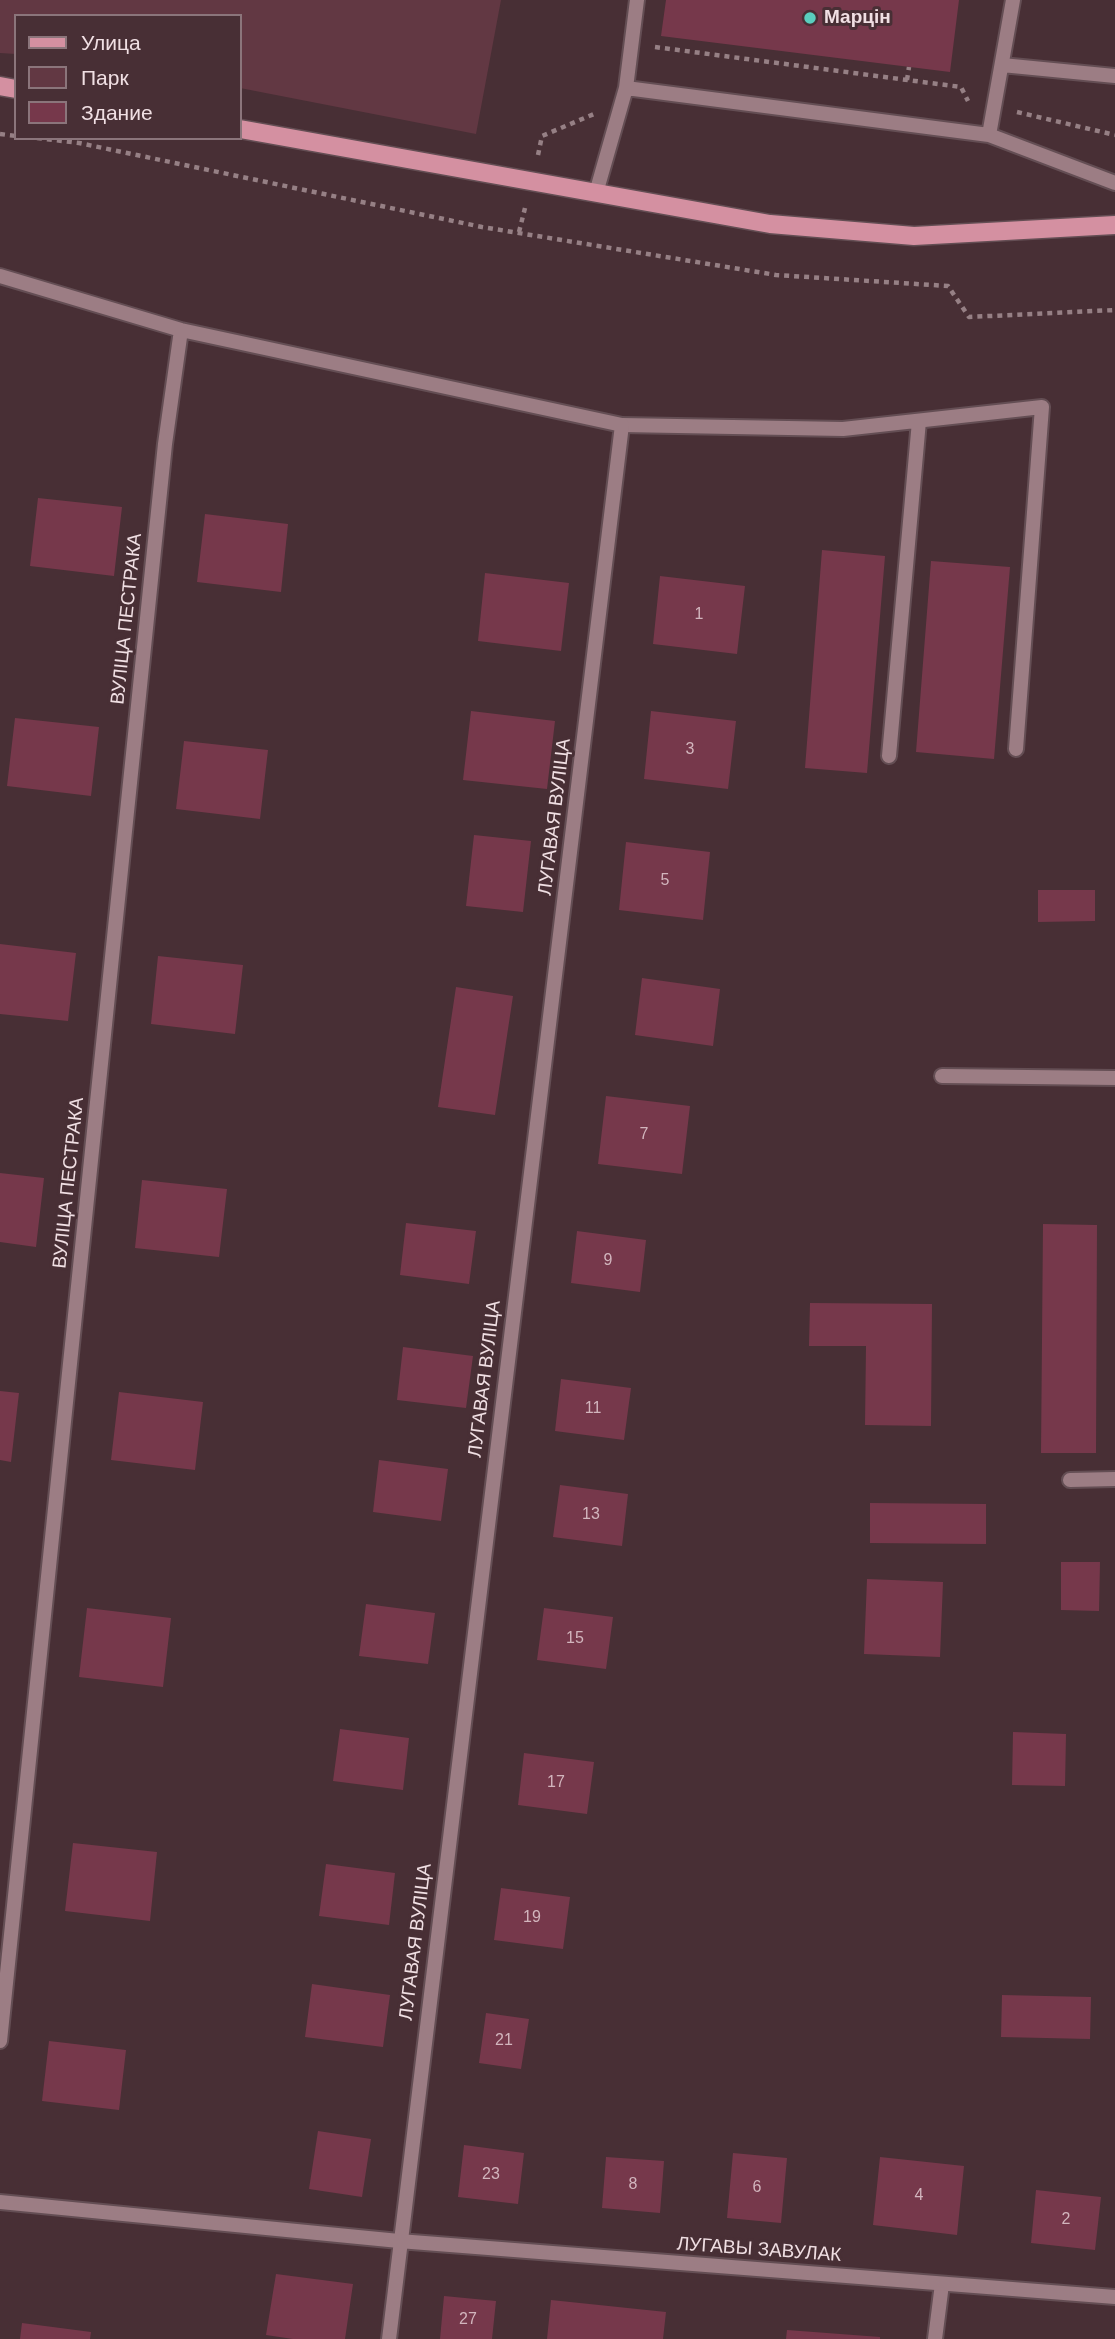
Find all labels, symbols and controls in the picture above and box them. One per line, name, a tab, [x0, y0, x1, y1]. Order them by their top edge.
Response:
place label: Марцін	[824, 7, 891, 29]
marker: Марцін	[802, 10, 818, 26]
legend	[14, 14, 242, 140]
text: Улица	[81, 31, 141, 54]
text: Парк	[81, 66, 129, 89]
text: Здание	[81, 101, 153, 124]
street label: ВУЛІЦА ПЕСТРАКА	[107, 532, 147, 706]
house number: 1	[695, 605, 703, 625]
street label: ЛУГАВАЯ ВУЛІЦА	[534, 737, 576, 897]
house number: 3	[686, 740, 694, 760]
house number: 5	[661, 871, 669, 891]
street label: ВУЛІЦА ПЕСТРАКА	[49, 1096, 89, 1270]
house number: 7	[640, 1125, 648, 1145]
house number: 9	[604, 1251, 612, 1271]
street label: ЛУГАВАЯ ВУЛІЦА	[464, 1299, 506, 1459]
house number: 11	[585, 1399, 601, 1419]
house number: 13	[582, 1505, 600, 1525]
house number: 15	[566, 1629, 584, 1649]
house number: 17	[547, 1773, 565, 1793]
street label: ЛУГАВАЯ ВУЛІЦА	[395, 1862, 437, 2022]
house number: 19	[523, 1908, 541, 1928]
house number: 21	[495, 2031, 513, 2051]
house number: 23	[482, 2165, 500, 2185]
house number: 8	[629, 2175, 637, 2195]
house number: 6	[753, 2178, 761, 2198]
house number: 4	[915, 2186, 923, 2206]
house number: 2	[1062, 2210, 1070, 2230]
street label: ЛУГАВЫ ЗАВУЛАК	[676, 2233, 842, 2267]
house number: 27	[459, 2310, 477, 2330]

